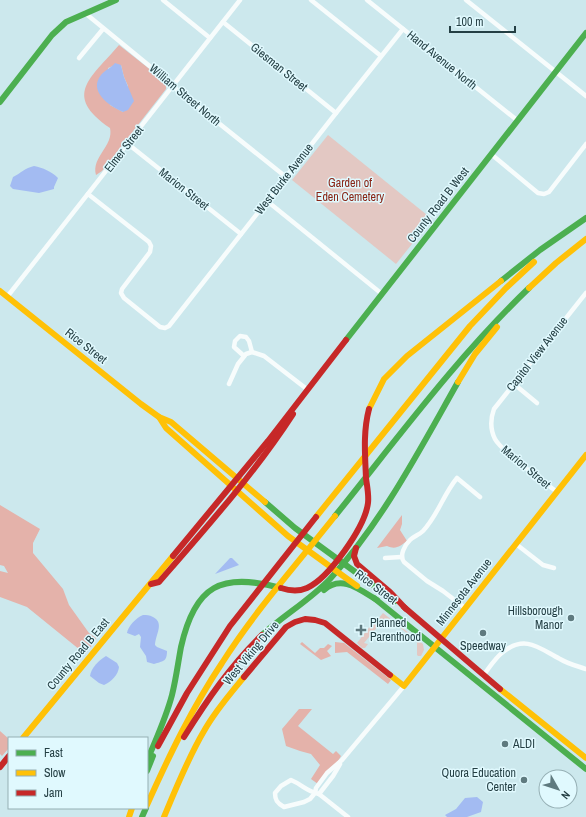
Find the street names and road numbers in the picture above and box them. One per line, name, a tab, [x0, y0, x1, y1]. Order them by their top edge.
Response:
street label: Hand Avenue North	[404, 27, 480, 93]
street label: Giesman Street	[247, 39, 311, 95]
street label: William Street North	[146, 60, 224, 130]
street label: Elmer Street	[101, 122, 147, 175]
street label: West Burke Avenue	[251, 140, 317, 218]
street label: Marion Street	[156, 164, 213, 214]
street label: County Road B West	[403, 164, 473, 246]
street label: Capitol View Avenue	[503, 313, 571, 395]
street label: Rice Street	[62, 325, 111, 368]
street label: Marion Street	[498, 442, 554, 492]
street label: Minnesota Avenue	[433, 555, 495, 629]
street label: Rice Street	[352, 566, 401, 608]
street label: County Road B East	[43, 615, 113, 693]
street label: West Viking Drive	[219, 618, 283, 688]

